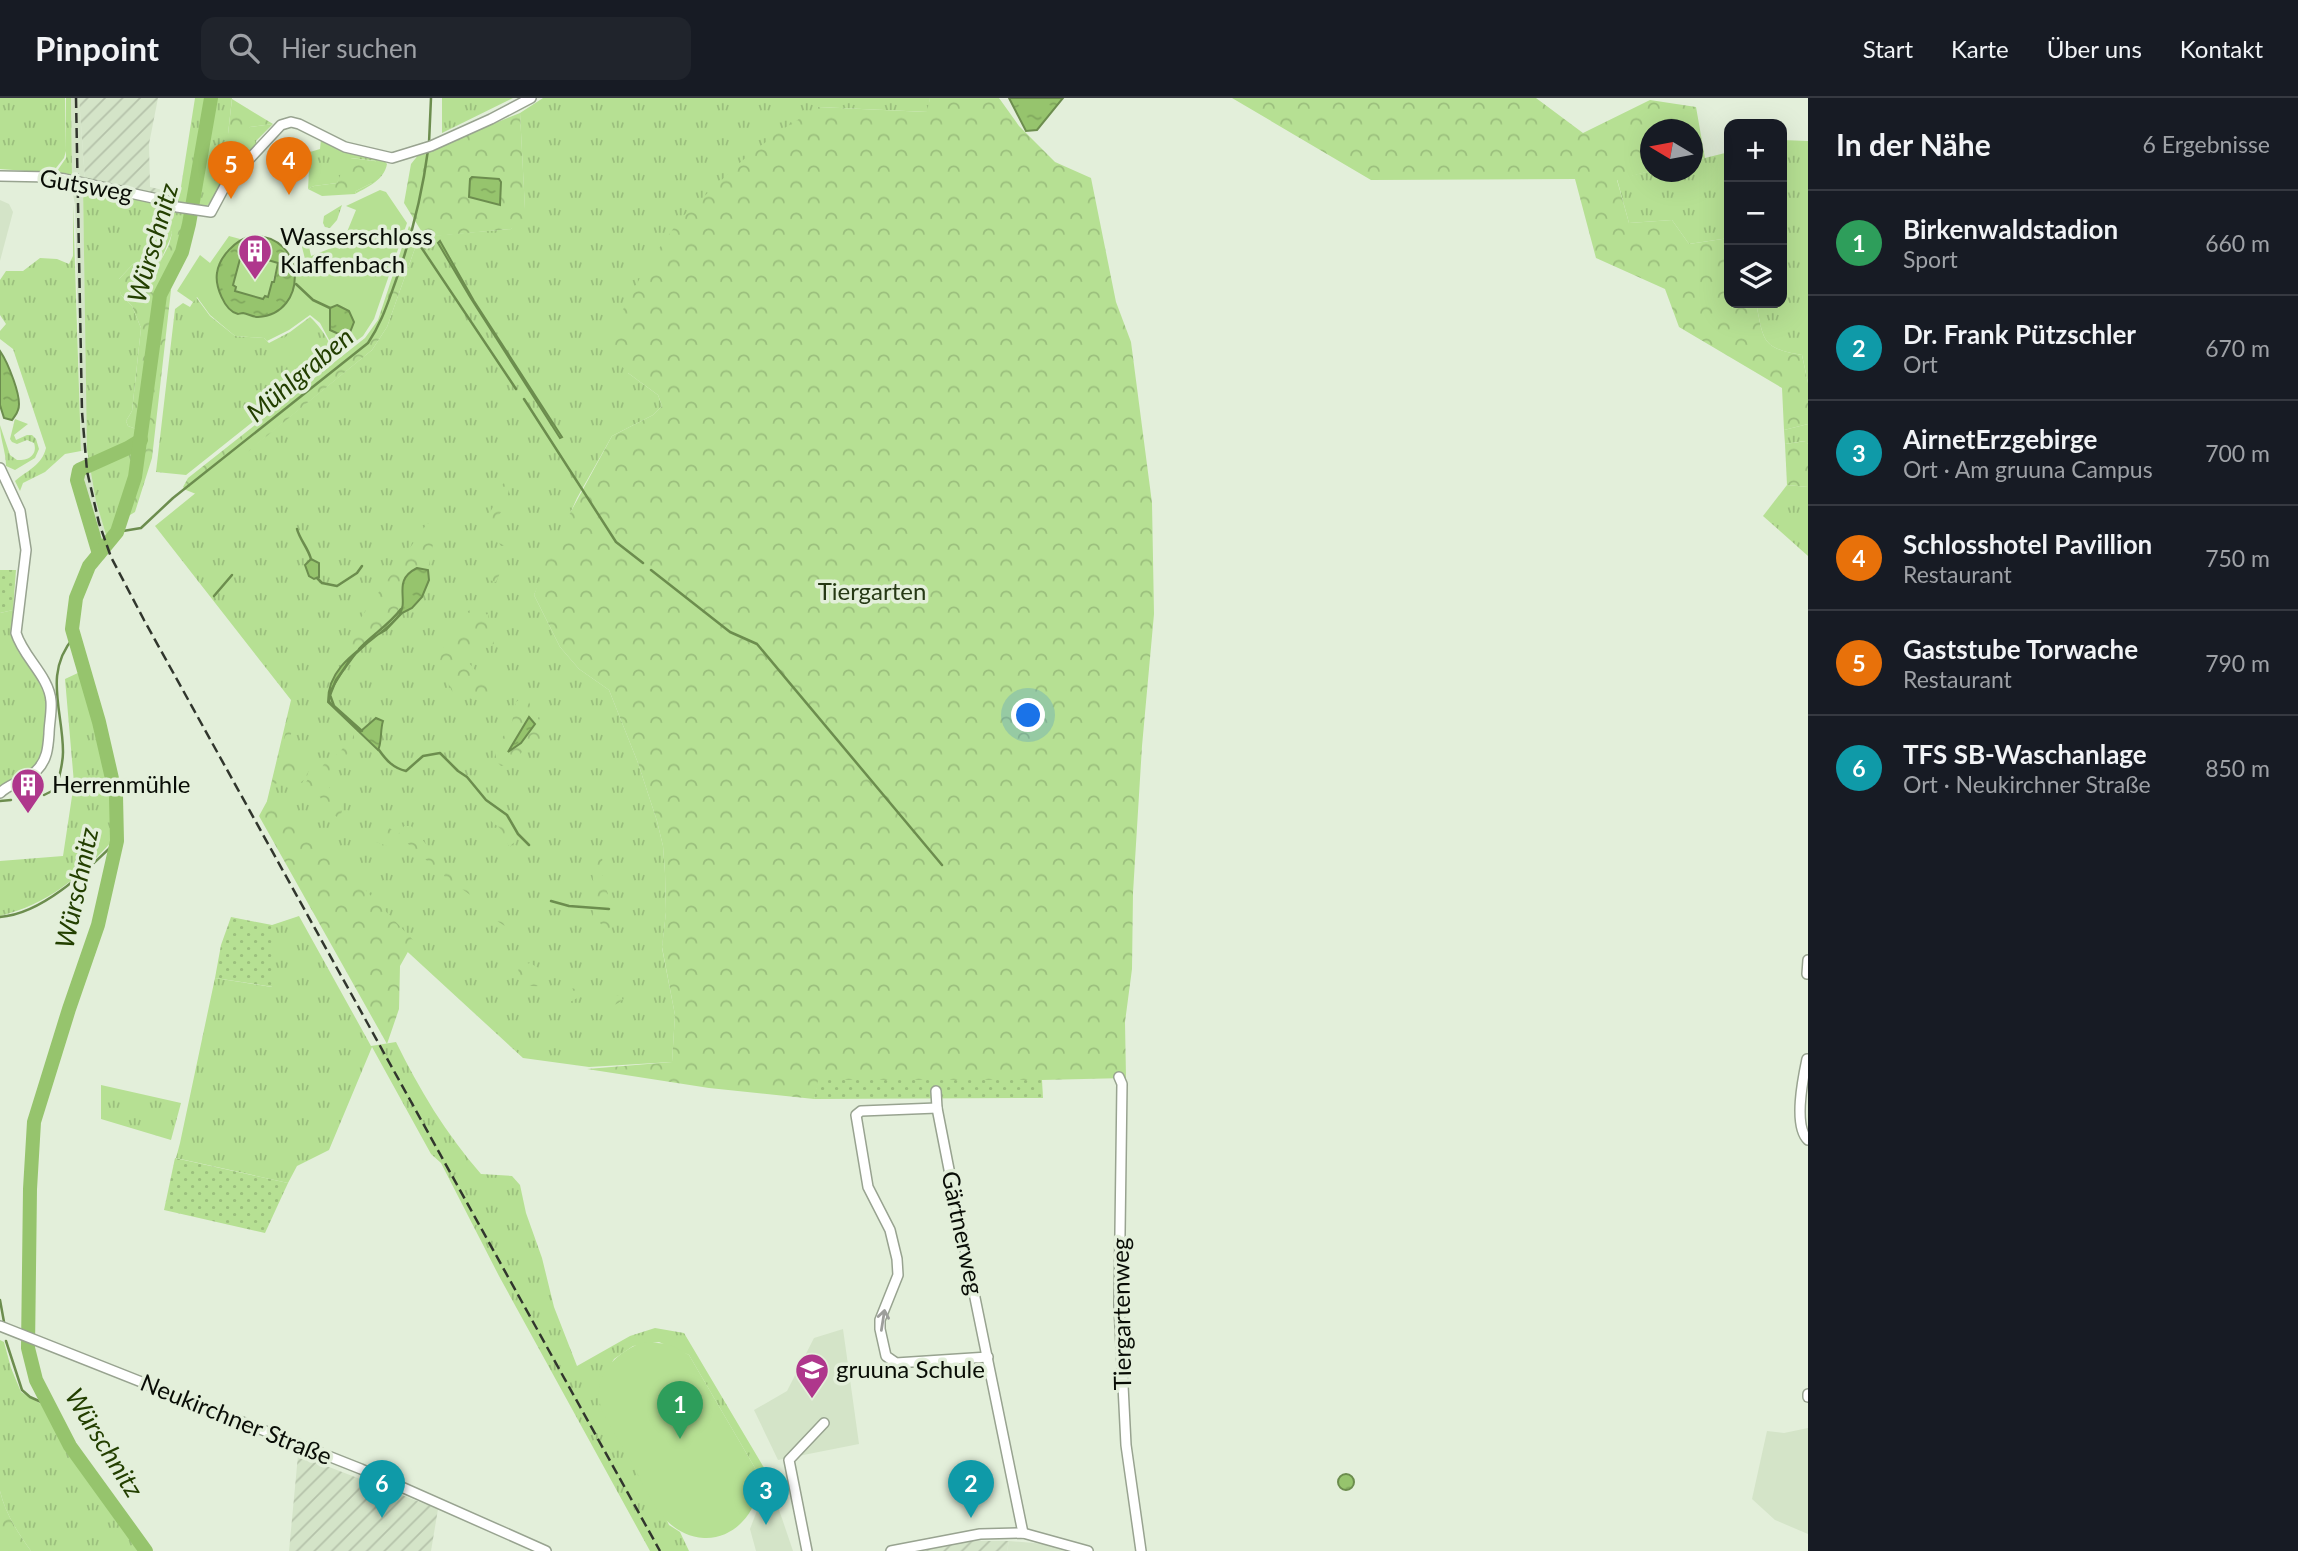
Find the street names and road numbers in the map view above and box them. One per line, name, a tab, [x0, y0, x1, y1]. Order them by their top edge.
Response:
street label: Gutsweg	[38, 162, 135, 207]
street label: Gärtnerweg	[936, 1168, 991, 1297]
street label: Tiergartenweg	[1105, 1238, 1136, 1391]
street label: Neukirchner Straße	[137, 1367, 336, 1470]

